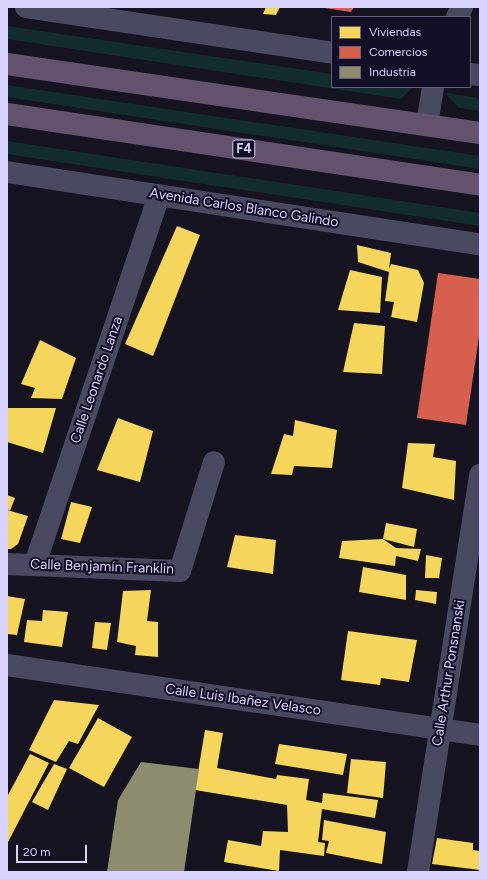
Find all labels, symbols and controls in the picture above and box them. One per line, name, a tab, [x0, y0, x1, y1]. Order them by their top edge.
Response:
legend	[331, 16, 471, 88]
text: Viviendas	[369, 25, 421, 39]
text: Comercios	[369, 45, 427, 59]
text: Industria	[369, 65, 416, 79]
road number: F4	[232, 138, 256, 160]
street label: Avenida Carlos Blanco Galindo	[148, 185, 340, 231]
street label: Calle Leonardo Lanza	[67, 314, 127, 446]
street label: Calle Benjamín Franklin	[30, 556, 174, 578]
street label: Calle Arthur Ponsnanski	[429, 599, 469, 747]
street label: Calle Luis Ibañez Velasco	[164, 681, 322, 719]
scale bar	[18, 837, 89, 863]
text: 20 m	[23, 845, 51, 859]

